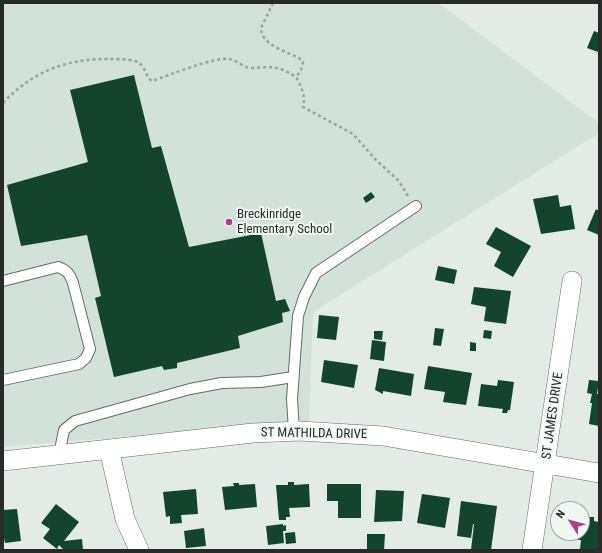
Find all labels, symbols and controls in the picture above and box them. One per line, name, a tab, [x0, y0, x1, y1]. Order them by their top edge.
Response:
place label: Breckinridge Elementary School	[237, 207, 332, 238]
marker: Breckinridge Elementary School	[224, 217, 234, 227]
street label: ST JAMES DRIVE	[539, 372, 567, 460]
street label: ST MATHILDA DRIVE	[261, 425, 367, 443]
north arrow	[550, 501, 590, 541]
text: N	[553, 508, 568, 521]

